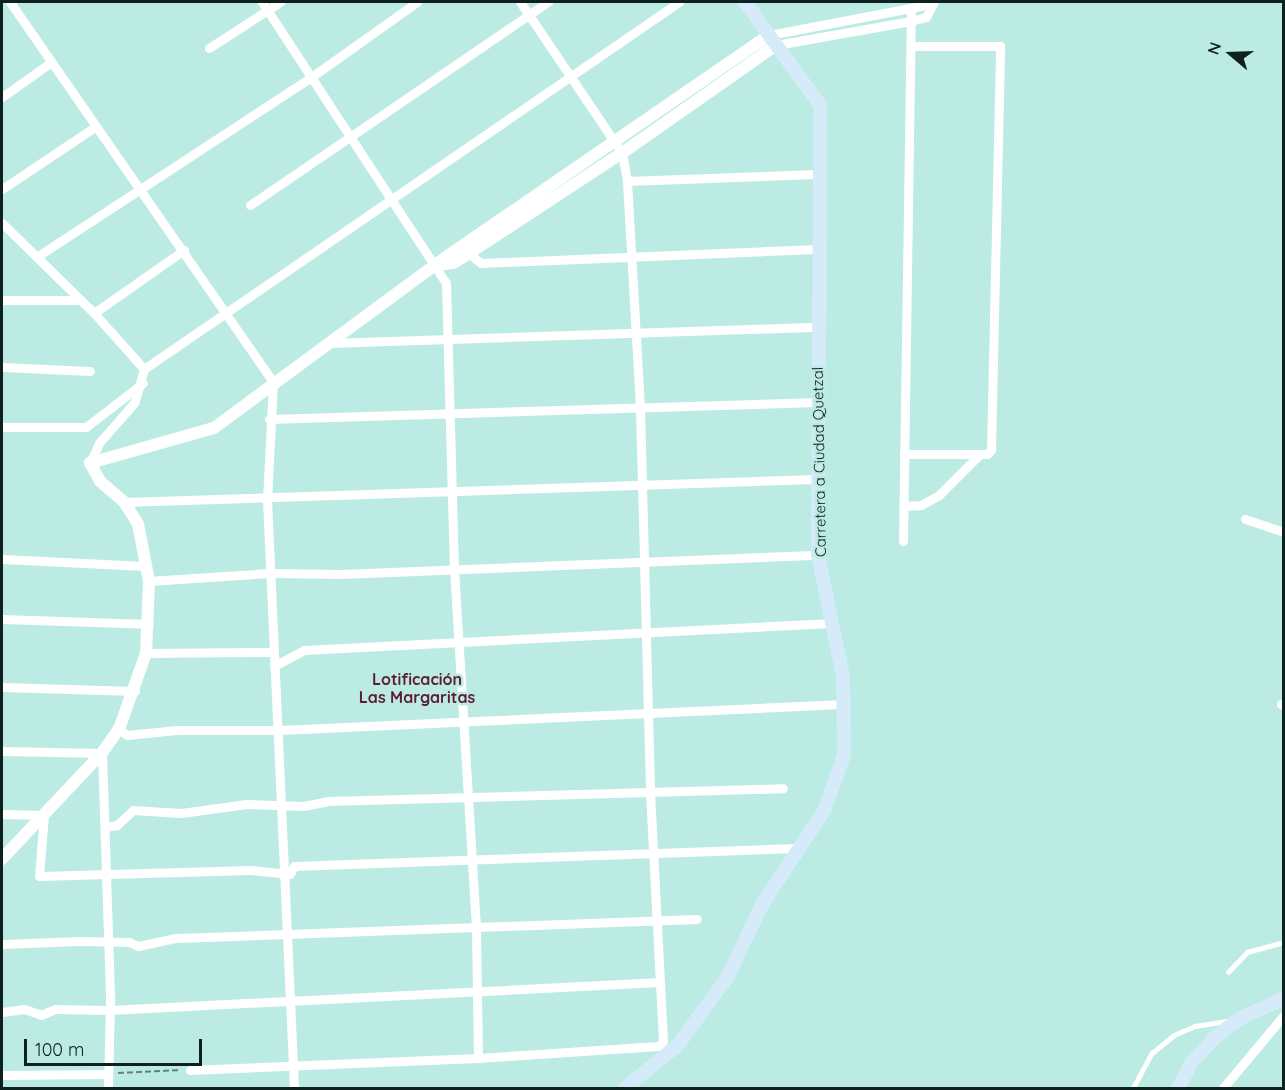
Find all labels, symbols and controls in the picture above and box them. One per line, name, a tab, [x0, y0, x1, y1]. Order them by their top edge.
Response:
north arrow	[1201, 24, 1261, 84]
text: N	[1203, 39, 1225, 57]
street label: Carretera a Ciudad Quetzal	[808, 367, 830, 557]
district label: Lotificación Las Margaritas	[359, 669, 475, 707]
scale bar	[27, 1027, 206, 1065]
text: 100 m	[35, 1038, 84, 1061]

